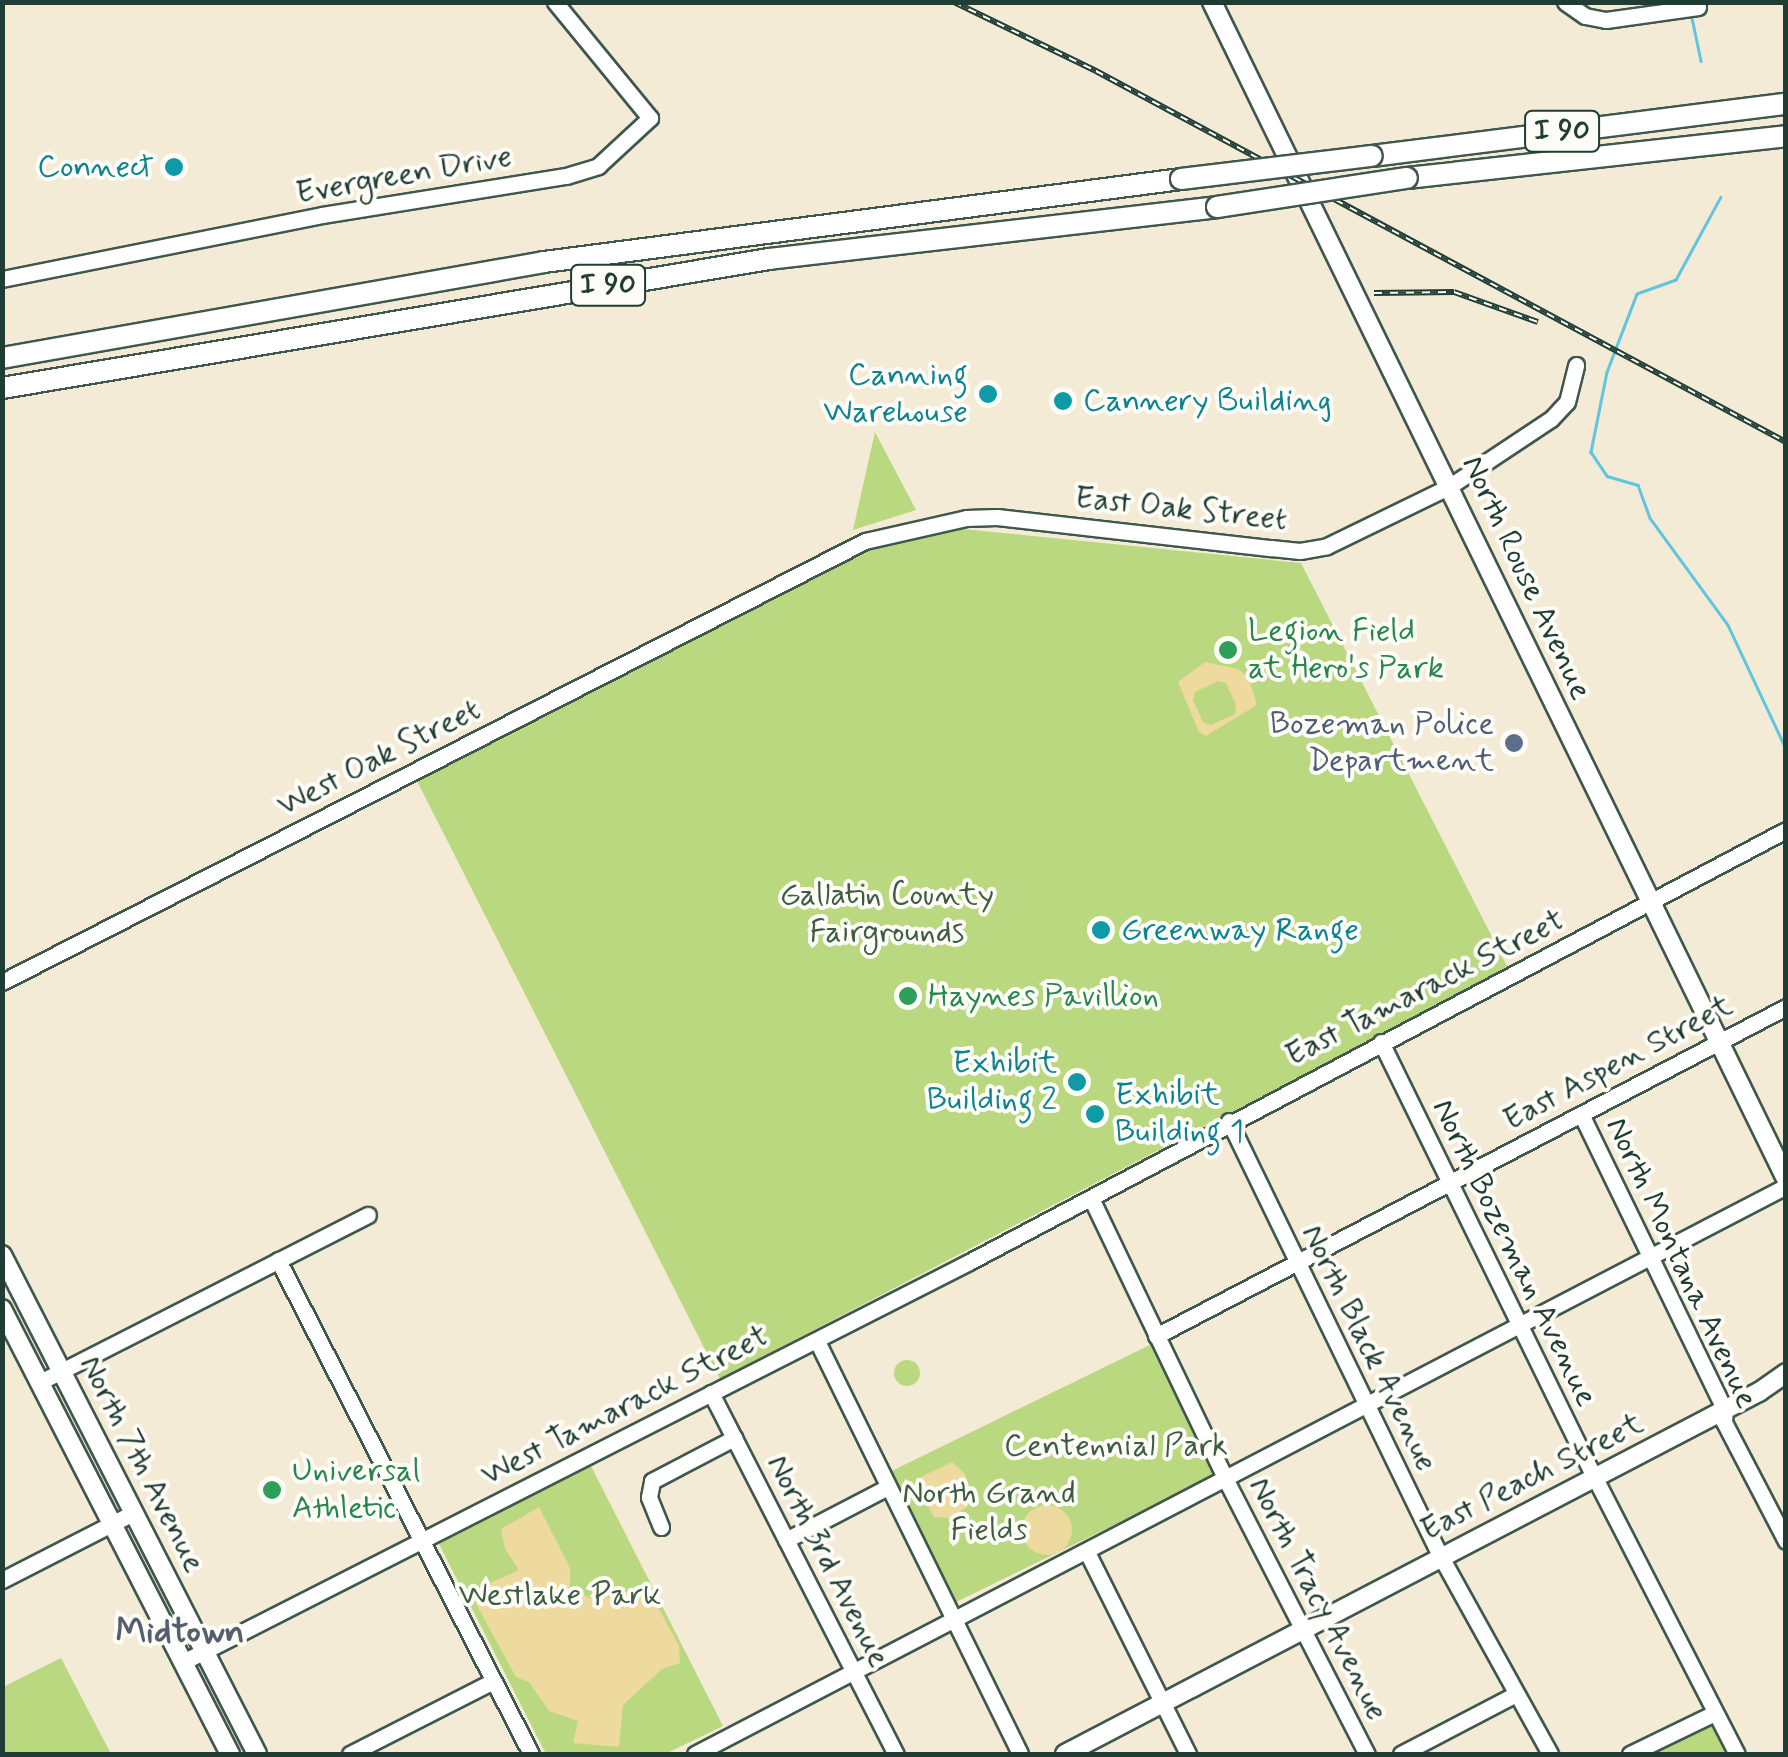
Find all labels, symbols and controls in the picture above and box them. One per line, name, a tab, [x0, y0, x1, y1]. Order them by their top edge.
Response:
road number: I 90	[1522, 106, 1602, 156]
street label: Evergreen Drive	[294, 137, 514, 213]
place label: Connect	[37, 148, 154, 186]
marker: Connect	[163, 156, 185, 178]
road number: I 90	[568, 260, 648, 310]
place label: Canning Warehouse	[823, 357, 968, 432]
place label: Cannery Building	[1083, 382, 1323, 420]
marker: Canning Warehouse	[977, 383, 999, 405]
marker: Cannery Building	[1052, 390, 1074, 412]
street label: North Rouse Avenue	[1453, 450, 1599, 706]
street label: East Oak Street	[1070, 478, 1292, 540]
place label: Legion Field at Hero's Park	[1248, 613, 1446, 688]
marker: Legion Field at Hero's Park	[1217, 639, 1239, 661]
street label: West Oak Street	[269, 689, 489, 827]
place label: Bozeman Police Department	[1274, 706, 1494, 781]
marker: Bozeman Police Department	[1503, 732, 1525, 754]
park label: Gallatin County Fairgrounds	[784, 877, 990, 952]
street label: East Tamarack Street	[1280, 901, 1570, 1075]
place label: Greenway Range	[1121, 911, 1358, 949]
marker: Greenway Range	[1090, 919, 1112, 941]
place label: Haynes Pavillion	[928, 977, 1156, 1015]
marker: Haynes Pavillion	[897, 985, 919, 1007]
street label: East Aspen Street	[1497, 986, 1739, 1140]
place label: Exhibit Building 2	[927, 1045, 1057, 1120]
marker: Exhibit Building 2	[1066, 1071, 1088, 1093]
place label: Exhibit Building 1	[1115, 1077, 1244, 1152]
street label: North Bozeman Avenue	[1425, 1098, 1603, 1408]
marker: Exhibit Building 1	[1084, 1103, 1106, 1125]
street label: North Montana Avenue	[1597, 1111, 1765, 1415]
street label: North Black Avenue	[1294, 1220, 1444, 1476]
street label: West Tamarack Street	[476, 1317, 774, 1495]
street label: North 7th Avenue	[71, 1349, 213, 1579]
street label: East Peach Street	[1414, 1404, 1650, 1550]
park label: Centennial Park	[1004, 1427, 1228, 1465]
street label: North 3rd Avenue	[758, 1448, 898, 1674]
place label: Universal Athletic	[292, 1453, 420, 1528]
street label: North Tracy Avenue	[1241, 1473, 1395, 1725]
park label: North Grand Fields	[902, 1475, 1076, 1550]
marker: Universal Athletic	[261, 1479, 283, 1501]
park label: Westlake Park	[463, 1576, 657, 1614]
district label: Midtown	[115, 1611, 245, 1653]

